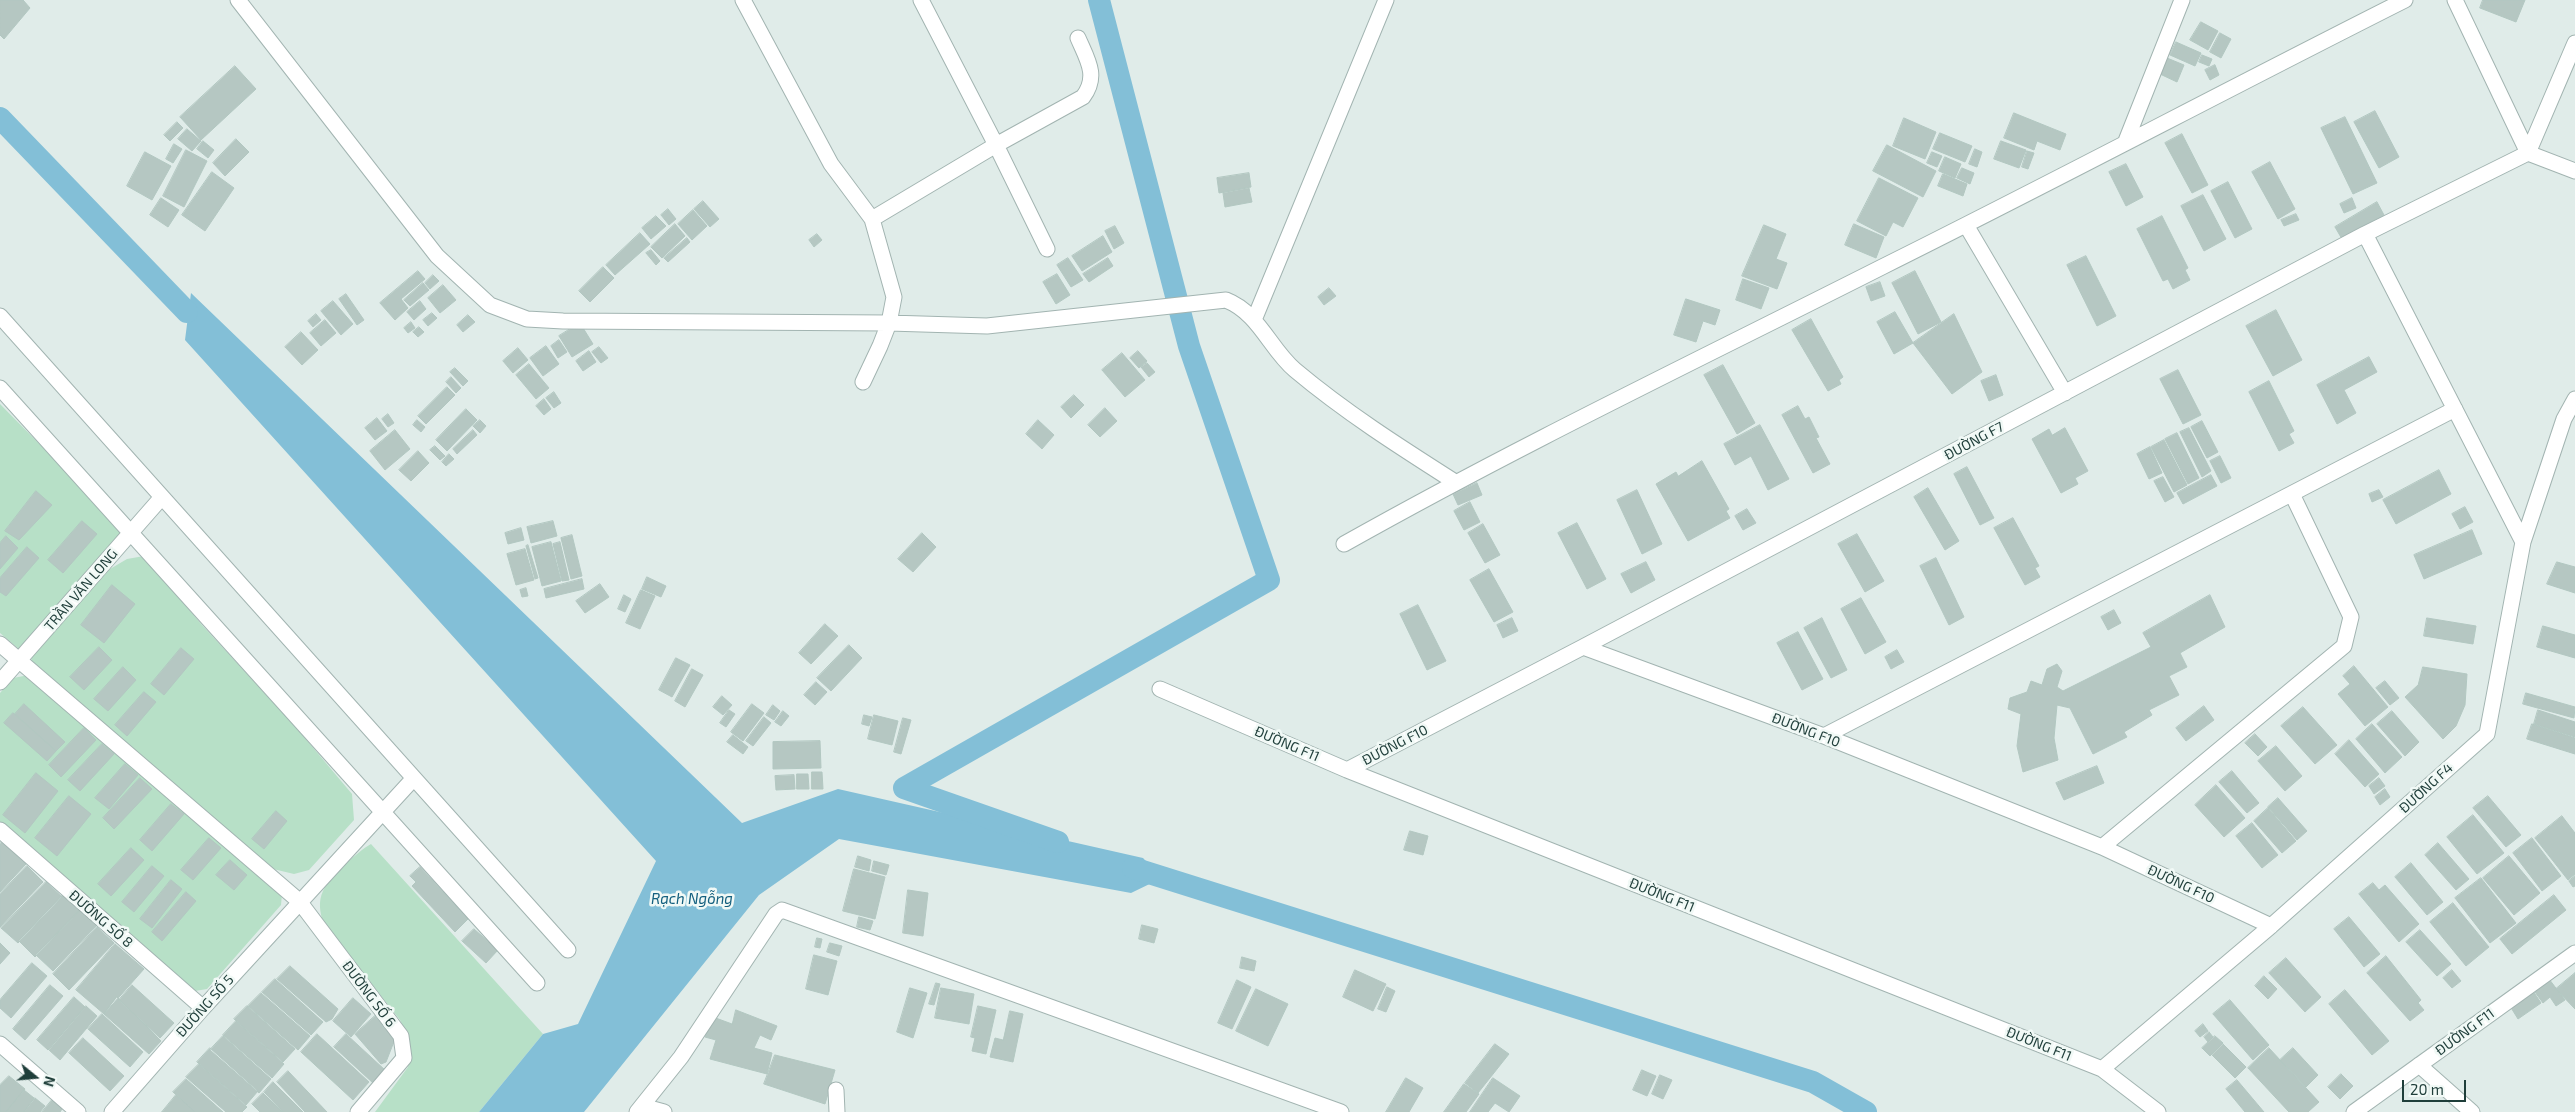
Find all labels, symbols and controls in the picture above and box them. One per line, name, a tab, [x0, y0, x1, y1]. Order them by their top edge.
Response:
street label: ĐƯỜNG F7	[1941, 418, 2007, 464]
street label: TRẦN VĂN LONG	[41, 546, 121, 634]
street label: ĐƯỜNG F10	[1769, 709, 1843, 751]
street label: ĐƯỜNG F10	[1359, 721, 1431, 769]
street label: ĐƯỜNG F11	[1252, 723, 1322, 765]
street label: ĐƯỜNG F4	[2396, 760, 2456, 816]
street label: ĐƯỜNG F10	[2145, 861, 2217, 907]
street label: ĐƯỜNG F11	[1627, 874, 1697, 916]
street label: ĐƯỜNG SỐ 8	[66, 887, 136, 951]
water label: Rạch Ngỗng	[651, 890, 733, 908]
street label: ĐƯỜNG SỐ 6	[339, 958, 399, 1030]
street label: ĐƯỜNG SỐ 5	[173, 971, 237, 1041]
street label: ĐƯỜNG F11	[2432, 1005, 2498, 1059]
street label: ĐƯỜNG F11	[2004, 1023, 2074, 1065]
north arrow	[10, 1052, 60, 1102]
scale bar	[2405, 1070, 2469, 1102]
text: N	[40, 1074, 59, 1089]
text: 20 m	[2410, 1080, 2444, 1098]

